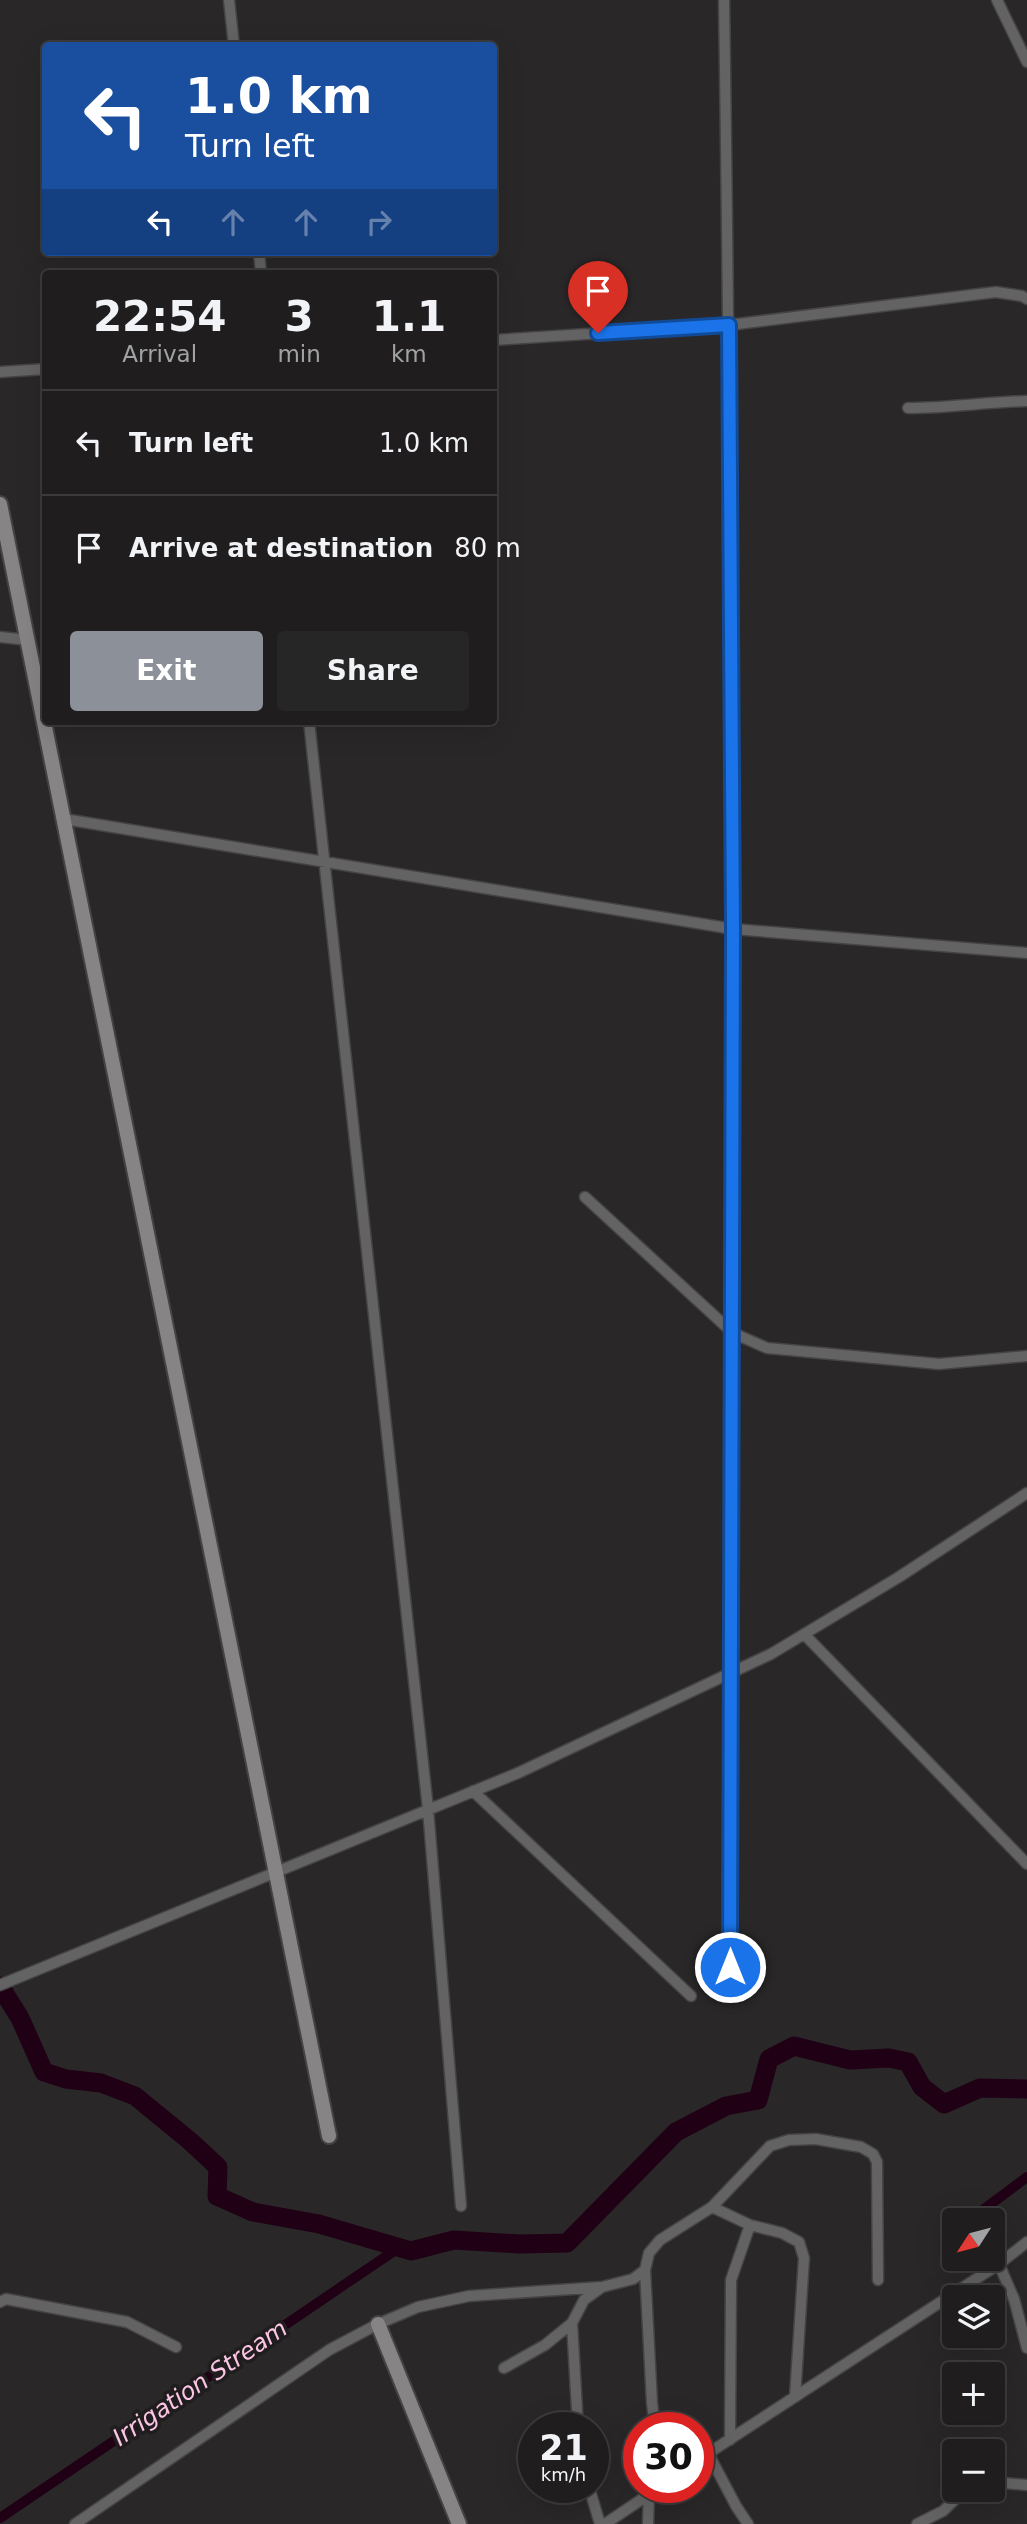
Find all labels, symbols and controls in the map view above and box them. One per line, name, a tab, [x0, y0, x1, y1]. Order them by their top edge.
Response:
text: 1.0 km	[185, 68, 373, 125]
icon: left	[70, 70, 161, 161]
text: Turn left	[185, 127, 315, 165]
icon: left	[141, 203, 179, 241]
icon: ahead	[214, 203, 252, 241]
icon: ahead	[287, 203, 325, 241]
icon: right	[360, 203, 398, 241]
pin	[568, 261, 628, 333]
icon: arrive	[579, 272, 617, 310]
text: 22:54	[93, 292, 227, 341]
text: 3	[285, 292, 314, 341]
text: 1.1	[372, 292, 446, 341]
text: Arrival	[122, 341, 197, 367]
text: min	[277, 341, 321, 367]
text: km	[391, 341, 427, 367]
icon: left	[70, 424, 108, 462]
text: Turn left	[129, 428, 253, 458]
text: 1.0 km	[379, 428, 469, 458]
icon: arrive	[70, 529, 108, 567]
text: Arrive at destination	[129, 533, 433, 563]
text: 80 m	[454, 533, 521, 563]
button: Exit	[70, 631, 263, 711]
button: Share	[277, 631, 469, 711]
position arrow	[693, 1930, 767, 2004]
north arrow	[942, 2208, 1004, 2272]
map controls	[942, 2208, 1005, 2502]
button: layers	[942, 2285, 1005, 2348]
water label: Irrigation Stream	[107, 2314, 293, 2452]
button: +	[942, 2362, 1005, 2425]
speed limit sign: 30	[623, 2412, 714, 2503]
text: 21	[539, 2428, 588, 2468]
button: −	[942, 2439, 1005, 2502]
text: km/h	[541, 2464, 586, 2485]

